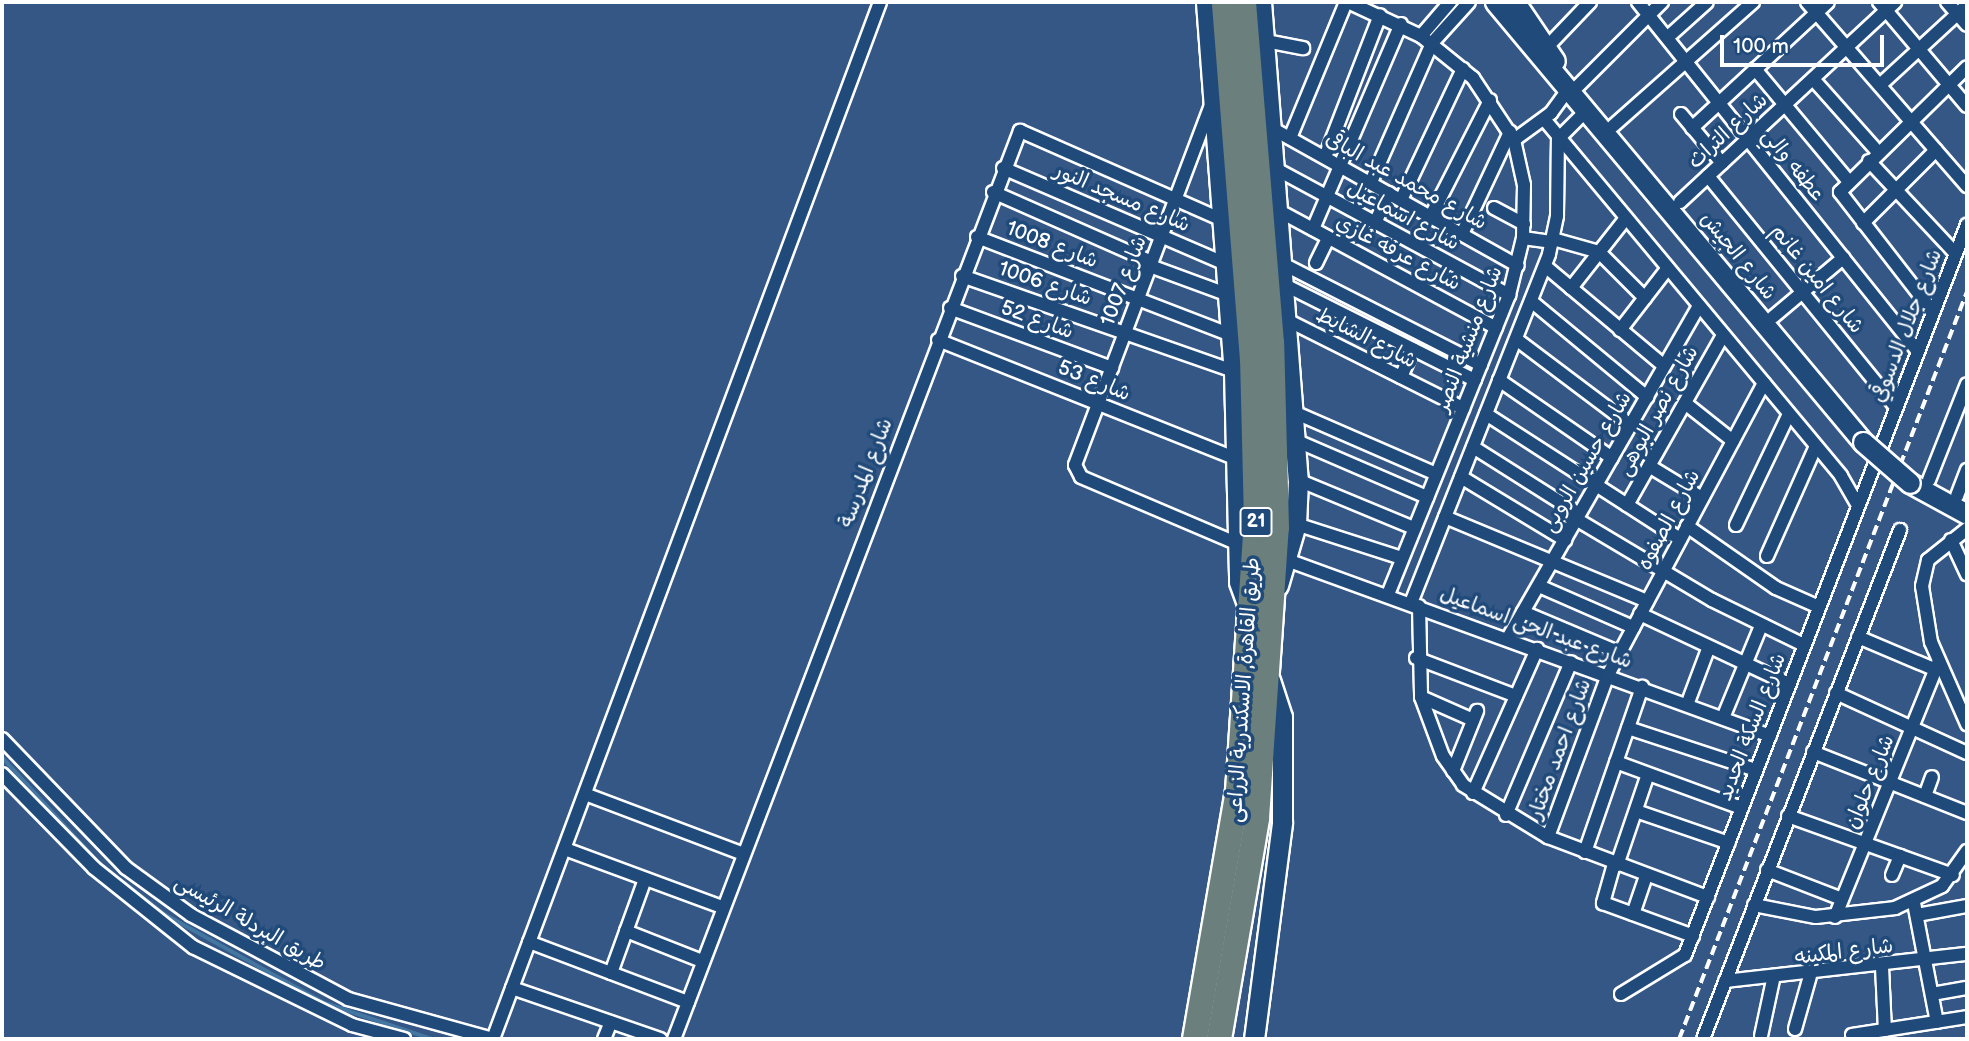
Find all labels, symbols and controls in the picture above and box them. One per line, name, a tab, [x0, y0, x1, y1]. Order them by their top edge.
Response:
scale bar	[1724, 21, 1888, 65]
text: 100 m	[1733, 34, 1789, 59]
street label: شارع التراث	[1683, 88, 1773, 174]
street label: عطفه والي	[1756, 124, 1830, 206]
street label: شارع محمد عبد الباقى	[1321, 126, 1491, 236]
street label: شارع مسجد النور	[1050, 158, 1194, 238]
street label: شارع اسماعيل	[1342, 176, 1464, 256]
street label: شارع الجيش	[1695, 207, 1781, 305]
street label: شارع عرفه غازي	[1331, 210, 1465, 296]
street label: شارع 1008	[1003, 216, 1101, 274]
street label: شارع امين غانم	[1765, 219, 1869, 339]
street label: شارع 1007	[1095, 232, 1153, 330]
street label: شارع جلال الدسوقي	[1866, 246, 1948, 406]
street label: شارع 1006	[995, 256, 1095, 312]
street label: شارع منشية النصر	[1430, 263, 1508, 415]
street label: شارع 52	[997, 295, 1077, 345]
street label: شارع الشايط	[1312, 302, 1420, 374]
street label: شارع نصر البوهى	[1612, 342, 1704, 480]
street label: شارع 53	[1054, 355, 1134, 407]
street label: شارع حسين الروبى	[1537, 387, 1637, 537]
street label: شارع المدرسة	[834, 415, 898, 531]
street label: شارع الصفوه	[1632, 465, 1706, 575]
road number: 21	[1238, 506, 1274, 538]
street label: طريق القاهرة, الاسكندرية الزراعى	[1222, 556, 1266, 824]
street label: شارع عبد الحى اسماعيل	[1436, 581, 1636, 675]
street label: شارع السكة الحديد	[1712, 650, 1792, 804]
street label: شارع احمد مختار	[1523, 676, 1597, 822]
street label: شارع حلوان	[1840, 731, 1900, 833]
street label: طريق البردلة الرئيسى	[170, 869, 330, 977]
street label: شارع المكينه	[1793, 933, 1895, 971]

